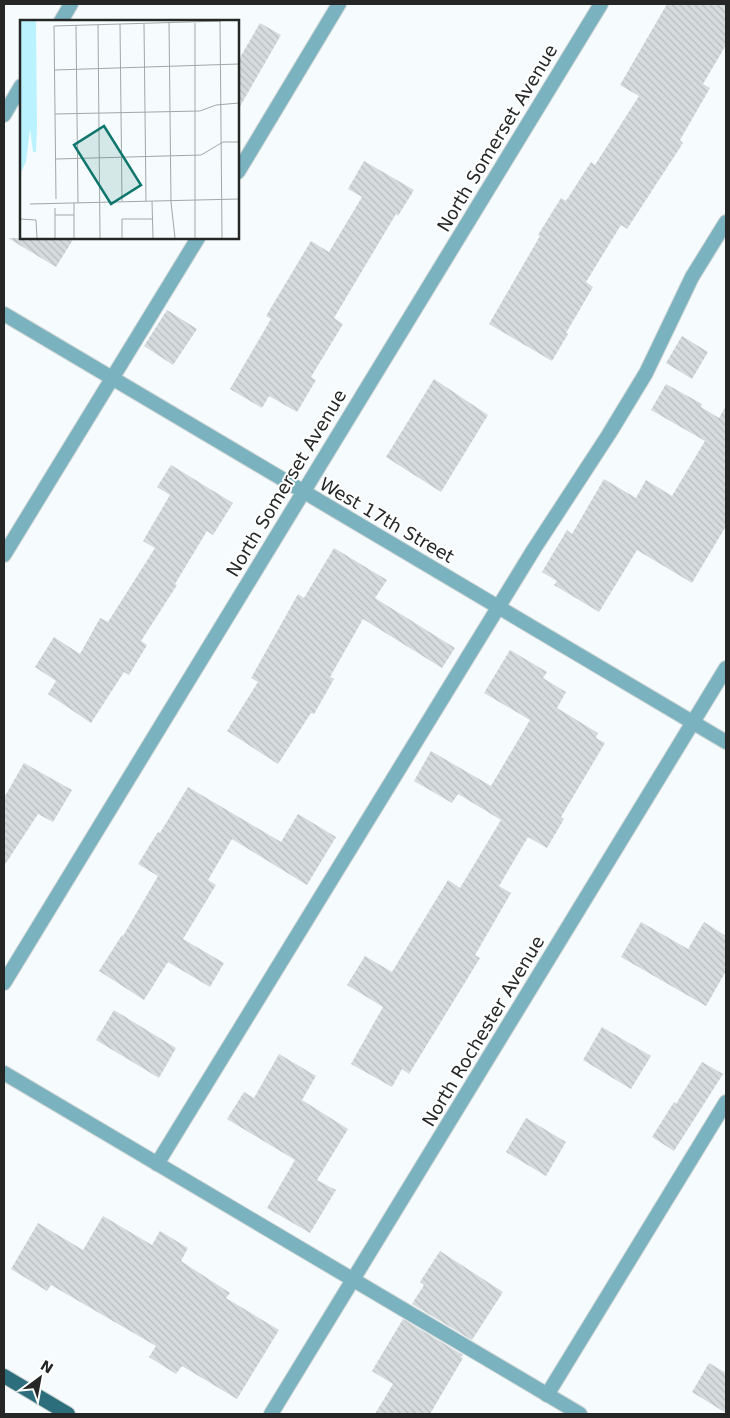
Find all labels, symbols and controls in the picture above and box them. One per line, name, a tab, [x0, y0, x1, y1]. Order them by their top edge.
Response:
inset map	[20, 20, 239, 239]
street label: North Somerset Avenue	[433, 41, 561, 235]
street label: North Somerset Avenue	[222, 386, 350, 580]
street label: West 17th Street	[316, 473, 458, 567]
street label: North Rochester Avenue	[418, 932, 548, 1130]
north arrow	[15, 1353, 65, 1403]
text: N	[38, 1357, 56, 1377]

